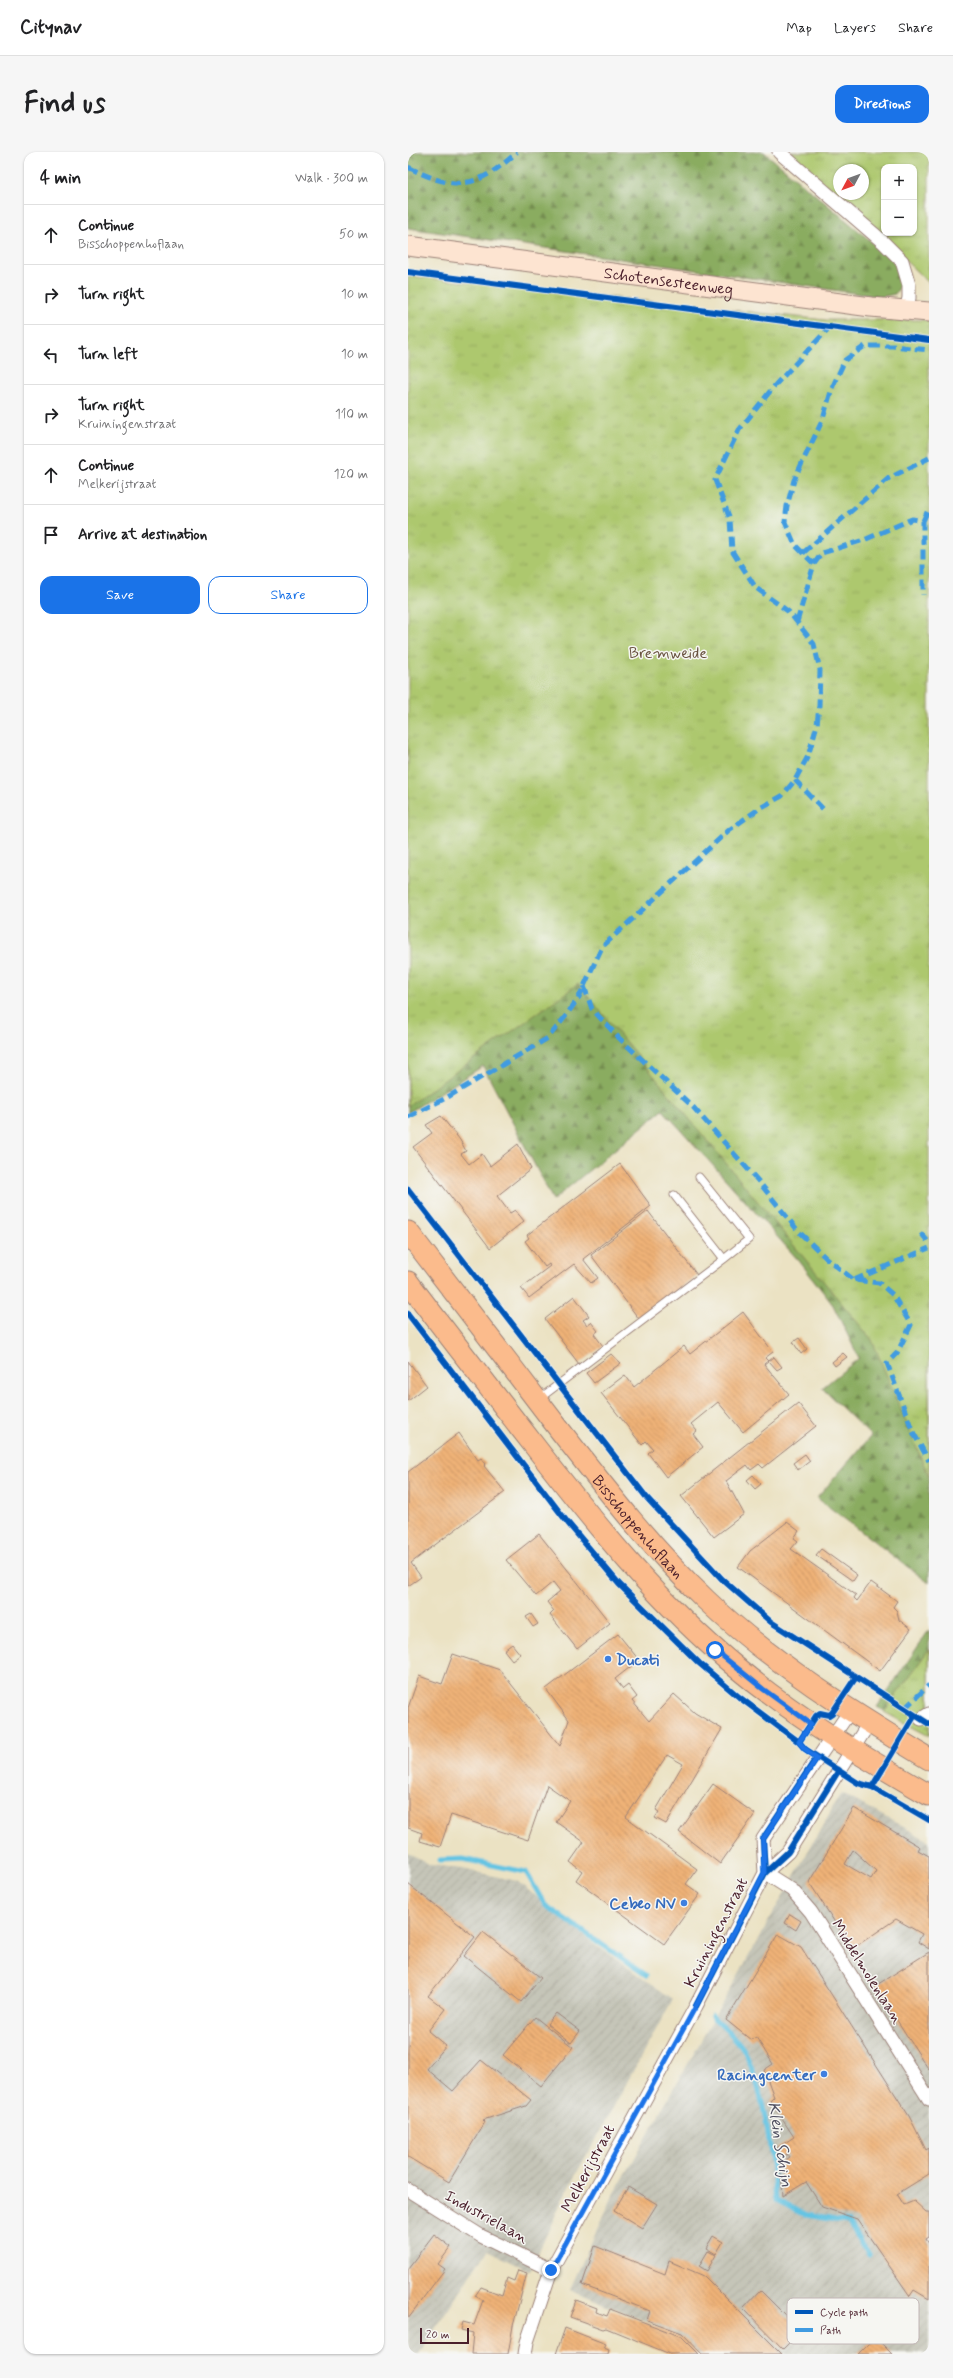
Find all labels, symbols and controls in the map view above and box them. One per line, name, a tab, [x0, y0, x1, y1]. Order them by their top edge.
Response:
text: Citynav	[20, 15, 82, 40]
text: Map	[786, 19, 812, 37]
text: Layers	[834, 19, 876, 37]
text: Share	[898, 19, 933, 37]
button: Directions	[835, 85, 929, 123]
text: Find us	[24, 86, 105, 123]
north arrow	[833, 164, 869, 200]
map controls	[881, 164, 917, 236]
button: +	[881, 164, 917, 200]
text: 4 min	[40, 167, 81, 189]
text: Walk · 300 m	[295, 170, 368, 187]
button: −	[881, 200, 917, 236]
text: Continue	[78, 216, 134, 236]
icon: ahead	[40, 224, 62, 246]
text: 50 m	[339, 226, 368, 243]
text: Bisschoppenhoflaan	[78, 236, 184, 253]
street label: Schotensesteenweg	[603, 263, 735, 302]
icon: right	[40, 284, 62, 306]
text: Turn right	[78, 285, 145, 305]
text: 10 m	[341, 286, 368, 303]
icon: left	[40, 344, 62, 366]
text: Turn left	[78, 345, 138, 365]
text: 10 m	[341, 346, 368, 363]
text: Turn right	[78, 396, 145, 416]
icon: right	[40, 404, 62, 426]
text: 110 m	[335, 406, 368, 423]
text: Kruiningenstraat	[78, 416, 176, 433]
text: Continue	[78, 456, 134, 476]
icon: ahead	[40, 464, 62, 486]
text: 120 m	[334, 466, 368, 483]
text: Melkerijstraat	[78, 476, 156, 493]
icon: arrive	[40, 524, 62, 546]
text: Arrive at destination	[78, 525, 207, 545]
button: Save	[40, 576, 200, 614]
button: Share	[208, 576, 368, 614]
park label: Bremweide	[629, 643, 707, 664]
street label: Bisschoppenhoflaan	[587, 1471, 688, 1584]
route start	[706, 1641, 724, 1659]
place label: Ducati	[616, 1650, 660, 1671]
marker: Ducati	[603, 1654, 613, 1664]
street label: Kruiningenstraat	[680, 1874, 754, 1992]
place label: Cebeo NV	[609, 1894, 677, 1915]
marker: Cebeo NV	[679, 1898, 689, 1908]
street label: Middelmolenlaan	[826, 1916, 908, 2028]
place label: Racingcenter	[717, 2065, 816, 2087]
marker: Racingcenter	[819, 2069, 829, 2079]
water label: Klein Schijn	[762, 2100, 798, 2188]
street label: Melkerijstraat	[556, 2121, 620, 2216]
street label: Industrielaan	[441, 2186, 532, 2249]
route end	[542, 2261, 560, 2279]
legend	[787, 2298, 919, 2344]
text: Cycle path	[820, 2306, 868, 2320]
text: Path	[820, 2324, 841, 2338]
scale bar	[420, 2326, 469, 2345]
text: 20 m	[426, 2328, 449, 2342]

